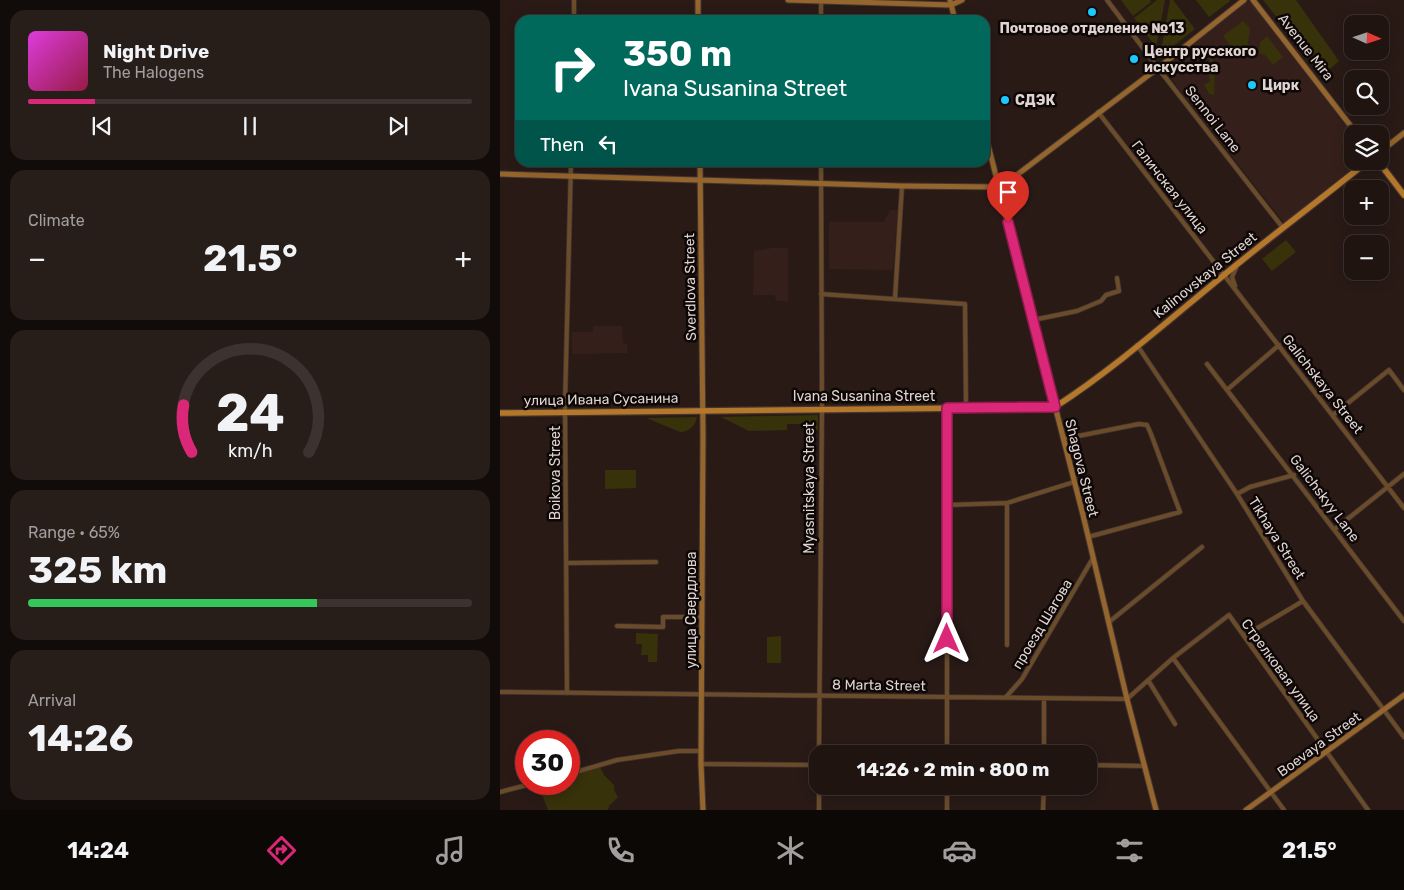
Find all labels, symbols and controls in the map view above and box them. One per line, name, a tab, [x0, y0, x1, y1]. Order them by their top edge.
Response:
marker: Почтовое отделение №13	[1086, 6, 1098, 18]
street label: Avenue Mira	[1274, 11, 1337, 84]
north arrow	[1344, 15, 1389, 60]
map controls	[1344, 15, 1389, 280]
place label: Почтовое отделение №13	[999, 20, 1185, 37]
text: 350 m	[623, 33, 732, 75]
icon: right	[540, 35, 605, 100]
text: Night Drive	[103, 40, 209, 63]
place label: Центр русского искусства	[1144, 43, 1256, 76]
marker: Центр русского искусства	[1128, 53, 1140, 65]
text: The Halogens	[103, 63, 204, 82]
button: search	[1344, 70, 1389, 115]
text: Ivana Susanina Street	[623, 75, 847, 102]
place label: Цирк	[1262, 77, 1300, 94]
marker: Цирк	[1246, 79, 1258, 91]
street label: Sennoi Lane	[1181, 82, 1244, 156]
place label: СДЭК	[1015, 92, 1055, 109]
marker: СДЭК	[999, 94, 1011, 106]
icon: previous	[88, 112, 116, 140]
icon: pause	[236, 112, 264, 140]
icon: next	[384, 112, 412, 140]
button: layers	[1344, 125, 1389, 170]
icon: left	[594, 130, 622, 158]
text: Then	[540, 133, 584, 156]
street label: Галичская улица	[1128, 137, 1211, 237]
pin	[987, 171, 1029, 222]
icon: arrive	[994, 178, 1022, 206]
button: +	[1344, 180, 1389, 225]
text: Climate	[28, 211, 85, 230]
street label: Kalinovskaya Street	[1150, 228, 1261, 322]
street label: Sverdlova Street	[681, 232, 700, 341]
text: 21.5°	[203, 235, 298, 281]
button: −	[1344, 235, 1389, 280]
text: −	[28, 242, 46, 275]
text: +	[455, 242, 472, 275]
street label: Galichskaya Street	[1279, 331, 1367, 438]
text: 24	[215, 382, 285, 444]
street label: Ivana Susanina Street	[793, 388, 936, 405]
street label: улица Ивана Сусанина	[523, 390, 679, 409]
street label: Shagova Street	[1061, 417, 1102, 519]
street label: Myasnitskaya Street	[801, 422, 818, 554]
street label: Boikova Street	[547, 425, 564, 520]
text: km/h	[228, 440, 272, 461]
street label: Galichskyy Lane	[1286, 451, 1363, 546]
street label: Tikhaya Street	[1244, 494, 1309, 583]
text: Range · 65%	[28, 523, 120, 542]
text: 325 km	[28, 547, 167, 593]
street label: улица Свердлова	[683, 551, 700, 669]
street label: проезд Шагова	[1009, 576, 1076, 672]
position arrow	[920, 612, 972, 664]
street label: Стрелковая улица	[1238, 616, 1324, 725]
street label: 8 Marta Street	[832, 676, 926, 695]
text: Arrival	[28, 691, 76, 710]
street label: Boevaya Street	[1274, 708, 1365, 780]
text: 14:26	[28, 715, 133, 761]
speed limit sign: 30	[515, 730, 580, 795]
text: 14:26 · 2 min · 800 m	[856, 758, 1050, 781]
icon: directions	[264, 833, 299, 868]
icon: music	[433, 833, 468, 868]
icon: phone	[603, 833, 638, 868]
icon: climate	[773, 833, 808, 868]
icon: car	[942, 833, 977, 868]
icon: filters	[1112, 833, 1147, 868]
text: 14:24	[67, 837, 129, 864]
text: 21.5°	[1282, 837, 1337, 864]

